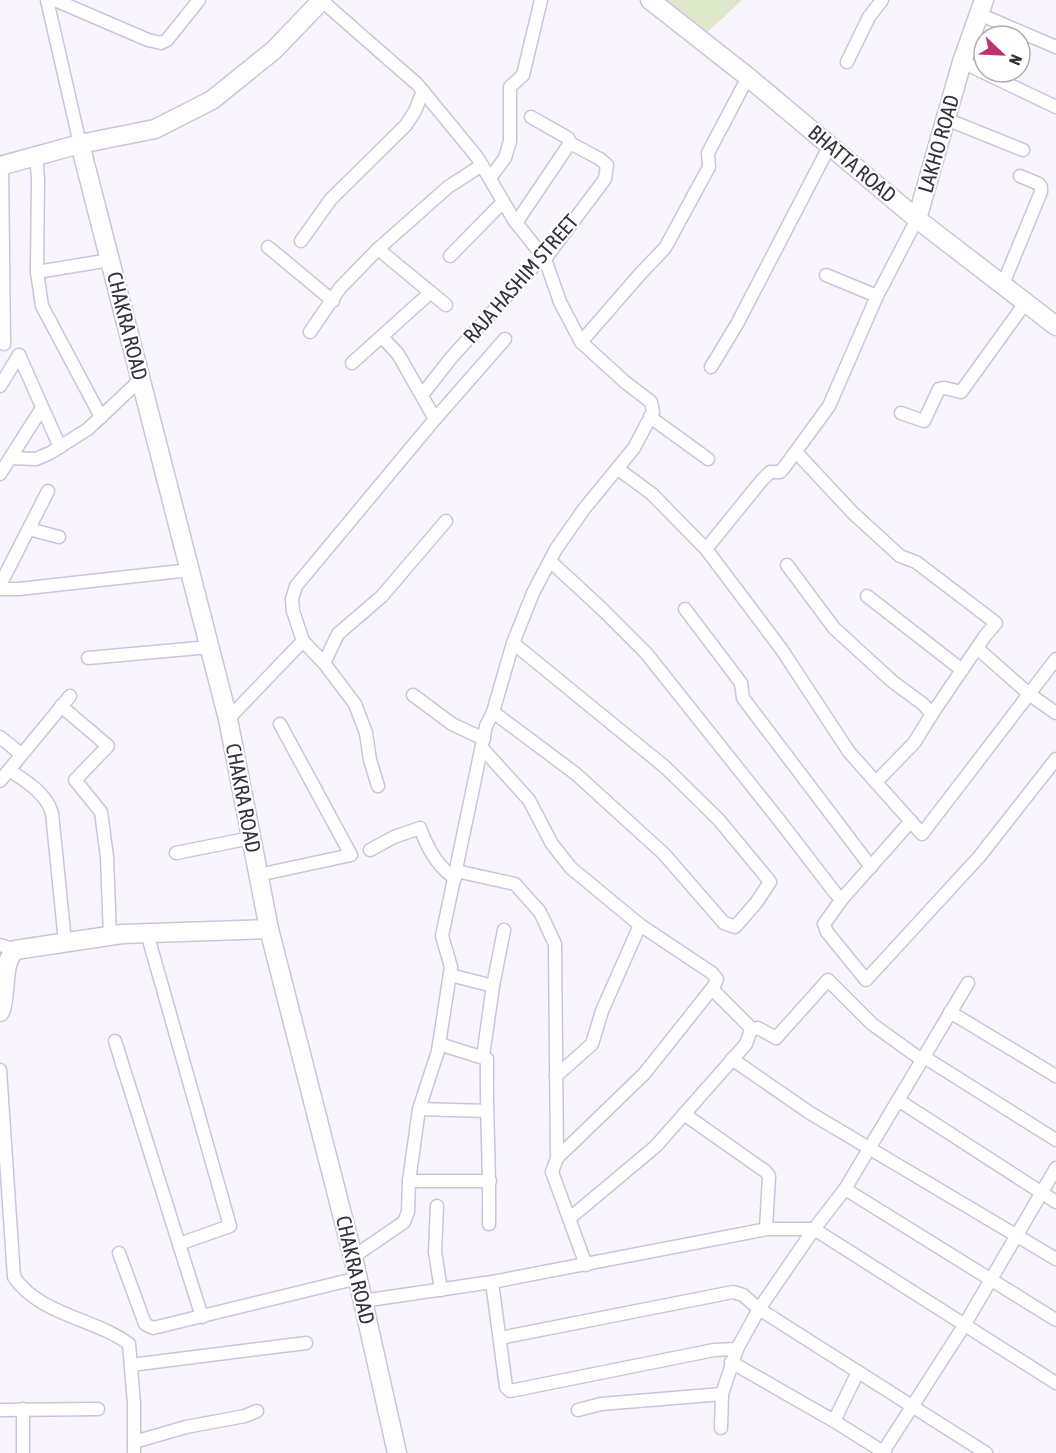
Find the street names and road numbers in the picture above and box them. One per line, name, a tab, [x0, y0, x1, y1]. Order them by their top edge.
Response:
street label: LAKHO ROAD	[913, 92, 963, 195]
street label: BHATTA ROAD	[804, 120, 901, 207]
street label: RAJA HASHIM STREET	[458, 209, 582, 347]
street label: CHAKRA ROAD	[103, 269, 153, 382]
street label: CHAKRA ROAD	[222, 741, 266, 854]
street label: CHAKRA ROAD	[332, 1213, 380, 1326]

